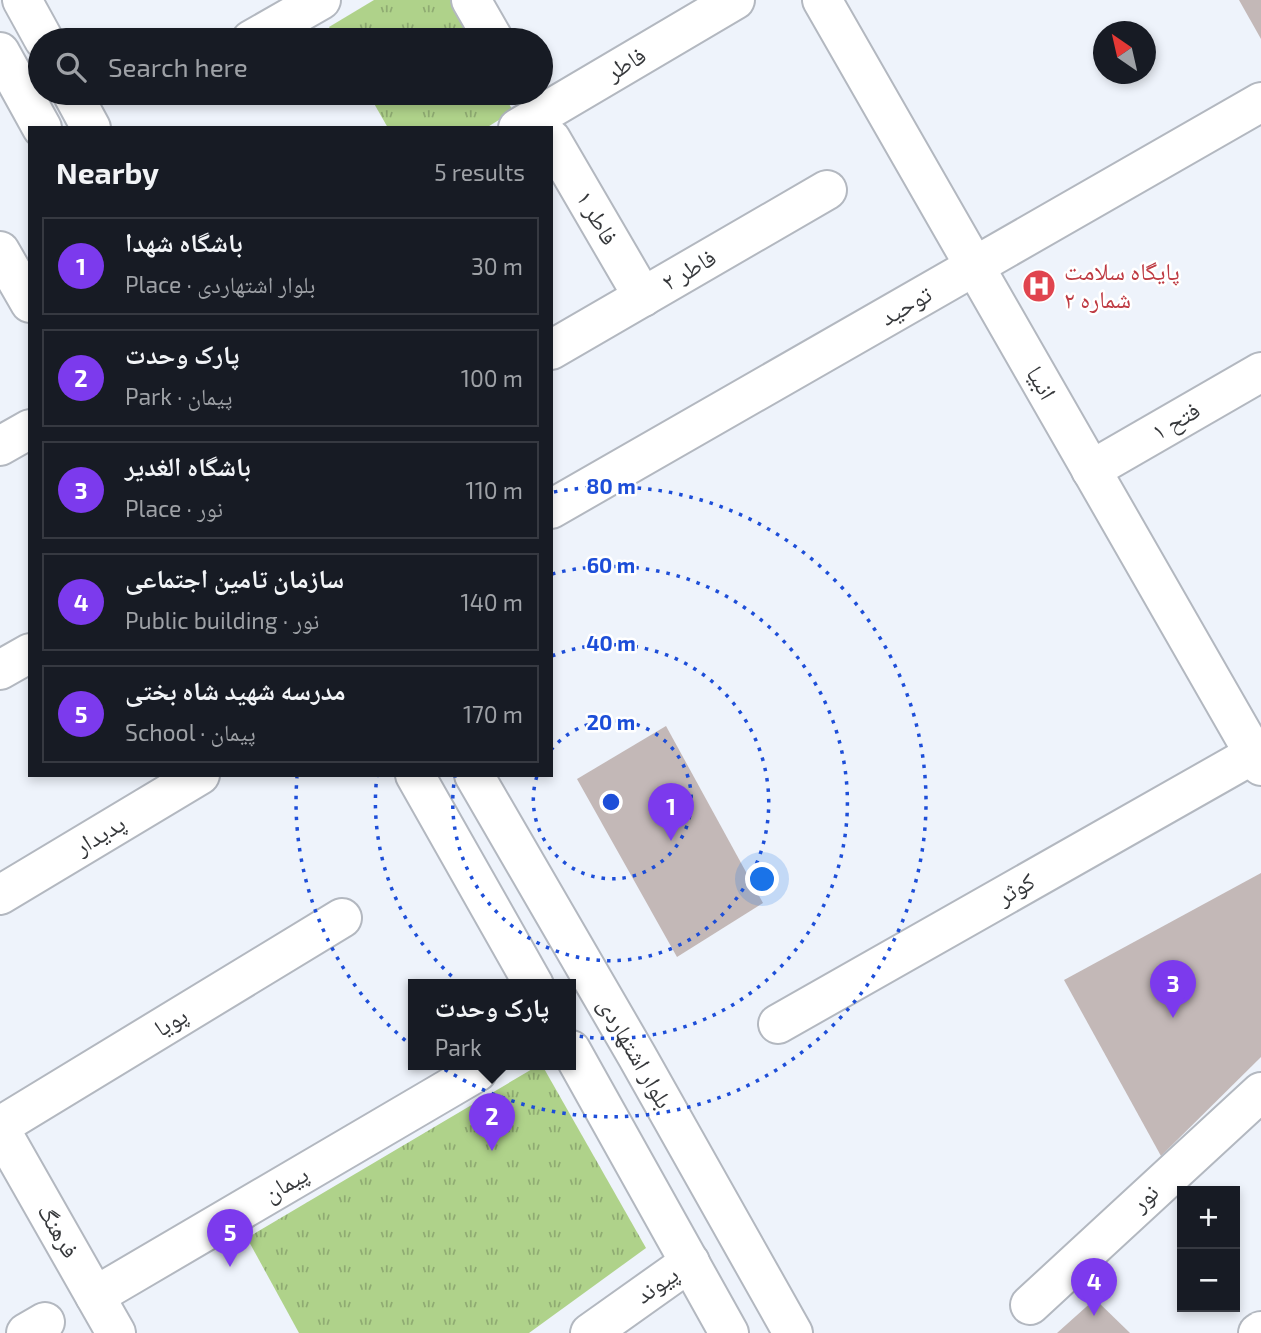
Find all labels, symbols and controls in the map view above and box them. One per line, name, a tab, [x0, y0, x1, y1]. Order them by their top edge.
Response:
north arrow	[1093, 21, 1156, 84]
search box	[28, 28, 553, 105]
street label: فاطر	[599, 40, 651, 86]
icon: search	[52, 48, 90, 86]
text: Search here	[108, 51, 248, 82]
text: Nearby	[56, 154, 159, 190]
text: 5 results	[434, 158, 525, 186]
street label: فاطر ۱	[571, 185, 625, 250]
text: باشگاه شهدا	[125, 226, 243, 257]
street label: فاطر ۲	[656, 242, 721, 296]
text: 1	[76, 252, 86, 280]
text: 30 m	[471, 252, 523, 280]
place label: پایگاه سلامت شماره ۲	[1064, 256, 1180, 313]
hospital icon: پایگاه سلامت شماره ۲	[1020, 267, 1058, 305]
text: Place · بلوار اشتهاردی	[125, 270, 315, 298]
street label: توحید	[874, 278, 936, 331]
text: پارک وحدت	[125, 338, 239, 369]
street label: انبیا	[1021, 360, 1063, 405]
text: 2	[74, 364, 88, 392]
text: 100 m	[461, 364, 523, 392]
text: Park · پیمان	[125, 382, 232, 410]
street label: فتح ۱	[1146, 394, 1206, 447]
text: باشگاه الغدیر	[125, 450, 251, 481]
text: 80 m	[586, 473, 636, 498]
text: 3	[74, 476, 88, 504]
text: 110 m	[466, 476, 523, 504]
text: Place · نور	[125, 494, 223, 522]
text: 60 m	[587, 552, 635, 577]
text: سازمان تامین اجتماعی	[125, 562, 344, 593]
text: 4	[74, 588, 88, 616]
text: 140 m	[461, 588, 523, 616]
text: Public building · نور	[125, 606, 319, 634]
text: 40 m	[586, 630, 636, 655]
text: مدرسه شهید شاه بختی	[125, 674, 346, 705]
text: 5	[75, 700, 87, 728]
text: 170 m	[463, 700, 523, 728]
text: 20 m	[587, 709, 635, 734]
text: School · پیمان	[125, 718, 256, 746]
pin: 1	[648, 783, 694, 841]
centre of rings	[599, 790, 623, 814]
street label: پدیدار	[68, 807, 131, 862]
your location	[745, 862, 779, 896]
street label: کوثر	[990, 865, 1039, 911]
pin: 3	[1150, 960, 1196, 1018]
popup	[408, 979, 576, 1070]
text: پارک وحدت	[435, 991, 549, 1022]
street label: بلوار اشتهاردی	[592, 992, 680, 1113]
street label: پویا	[148, 1000, 193, 1043]
text: Park	[435, 1033, 482, 1061]
pin: 2	[469, 1093, 515, 1151]
street label: پیمان	[258, 1158, 313, 1208]
street label: نور	[1123, 1177, 1164, 1217]
map controls	[1177, 1186, 1240, 1312]
button: +	[1177, 1186, 1240, 1249]
street label: فرهنگ	[32, 1198, 86, 1262]
pin: 5	[207, 1209, 253, 1267]
button: −	[1177, 1249, 1240, 1312]
pin: 4	[1071, 1258, 1117, 1316]
street label: پیوند	[629, 1259, 684, 1310]

